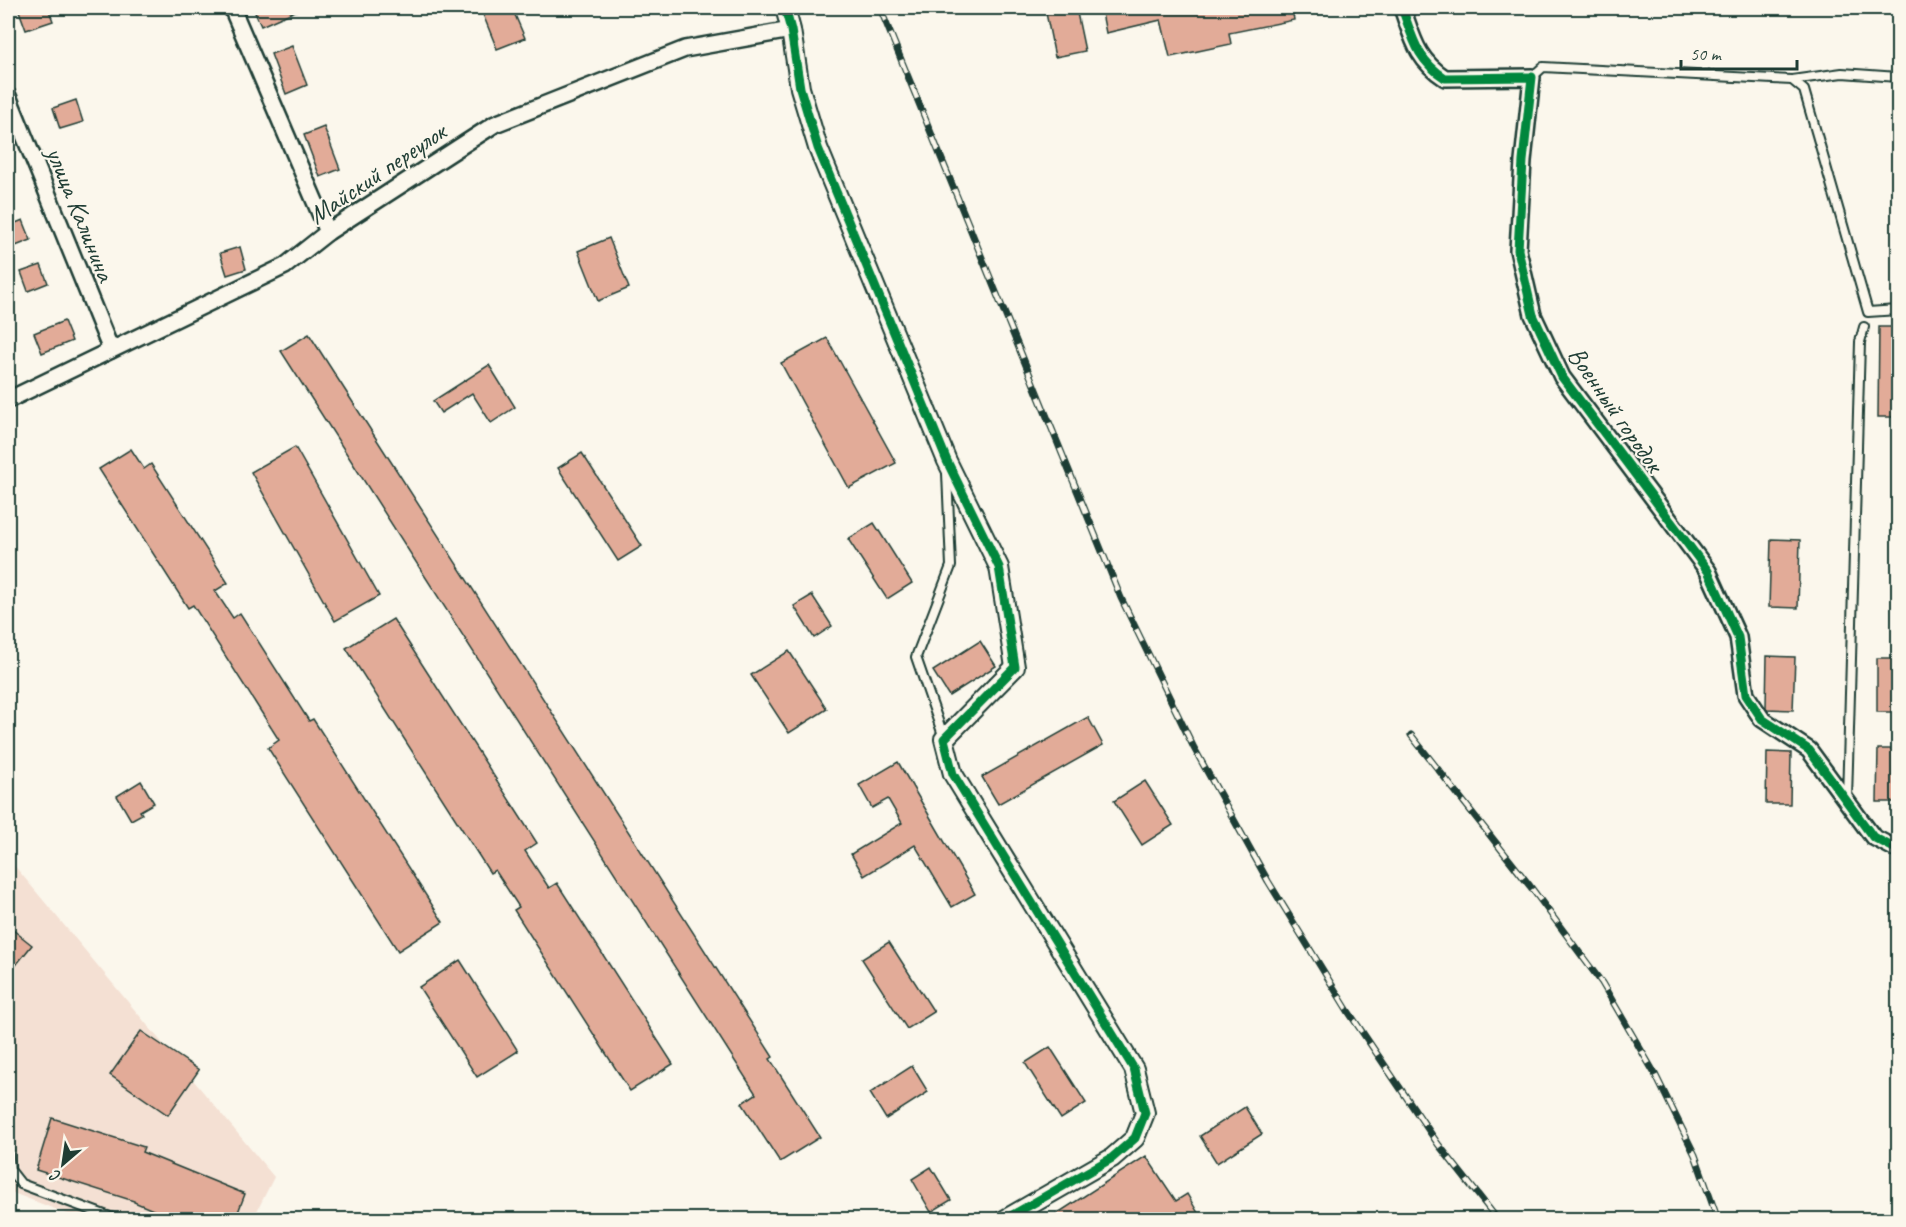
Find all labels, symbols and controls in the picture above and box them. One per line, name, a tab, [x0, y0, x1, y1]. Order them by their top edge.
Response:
scale bar	[1681, 33, 1796, 71]
text: 50 m	[1690, 43, 1723, 65]
street label: Майский переулок	[302, 114, 454, 231]
street label: улица Калинина	[38, 140, 123, 288]
street label: Военный городок	[1560, 340, 1672, 480]
north arrow	[33, 1134, 93, 1194]
text: С	[46, 1165, 64, 1187]

